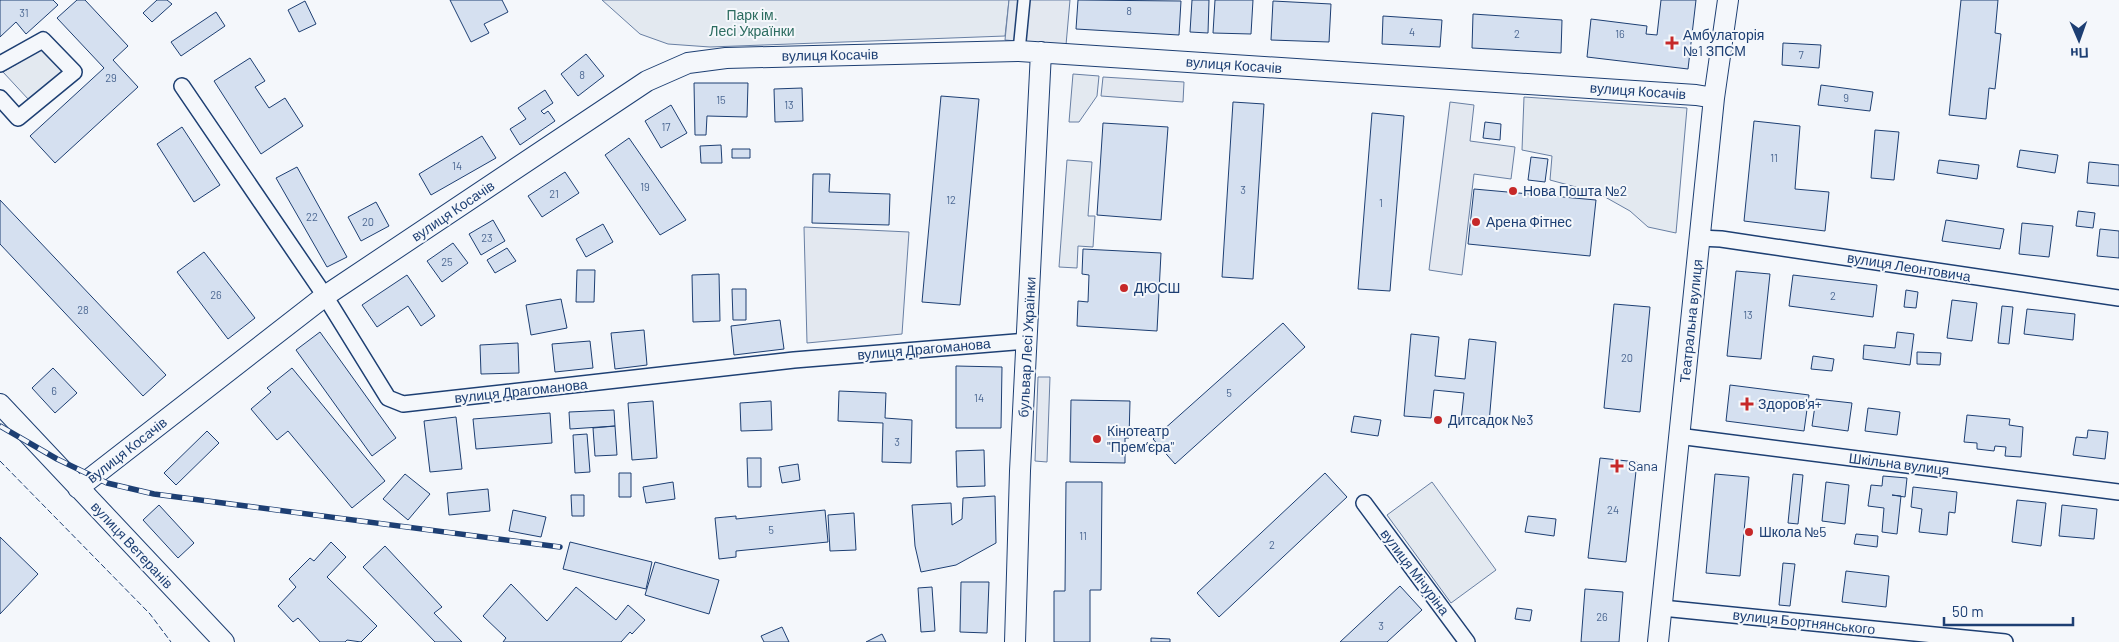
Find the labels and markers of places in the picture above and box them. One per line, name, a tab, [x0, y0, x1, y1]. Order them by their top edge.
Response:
place label: Амбулаторія №1 ЗПСМ	[1683, 26, 1764, 59]
marker: Амбулаторія №1 ЗПСМ	[1665, 36, 1679, 50]
place label: Нова Пошта №2	[1523, 182, 1627, 199]
marker: Нова Пошта №2	[1507, 185, 1519, 197]
place label: Арена Фітнес	[1486, 213, 1572, 230]
marker: Арена Фітнес	[1470, 216, 1482, 228]
place label: ДЮСШ	[1134, 279, 1180, 296]
marker: ДЮСШ	[1118, 282, 1130, 294]
place label: Здоров'я+	[1758, 395, 1822, 412]
marker: Здоров'я+	[1740, 397, 1754, 411]
place label: Дитсадок №3	[1448, 411, 1533, 428]
marker: Дитсадок №3	[1432, 414, 1444, 426]
place label: Кінотеатр "Прем’єра"	[1107, 422, 1175, 455]
marker: Кінотеатр "Прем’єра"	[1091, 433, 1103, 445]
place label: Sana	[1628, 457, 1658, 474]
marker: Sana	[1610, 459, 1624, 473]
place label: Школа №5	[1759, 523, 1827, 540]
marker: Школа №5	[1743, 526, 1755, 538]

